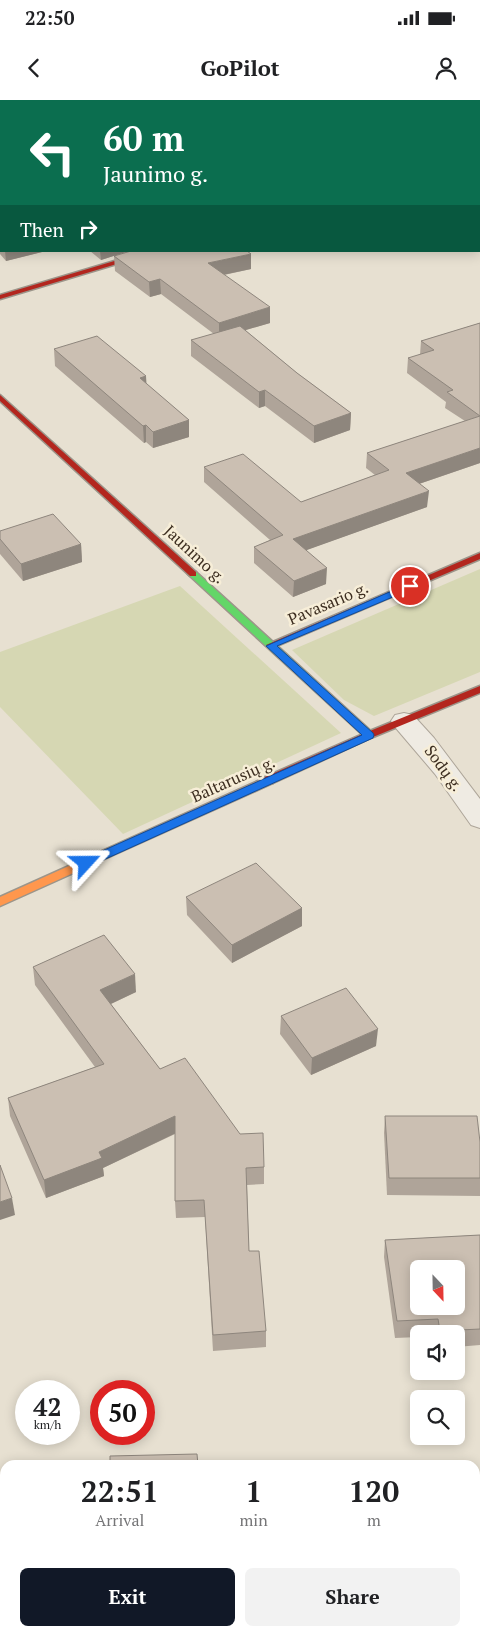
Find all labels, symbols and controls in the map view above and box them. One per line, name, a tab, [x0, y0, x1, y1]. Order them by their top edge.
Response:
text: 22:50	[25, 5, 74, 30]
text: GoPilot	[200, 53, 280, 82]
icon: back	[20, 54, 48, 82]
icon: person	[432, 54, 460, 82]
text: 60 m	[103, 115, 184, 161]
icon: left	[20, 120, 85, 185]
text: Jaunimo g.	[103, 159, 208, 188]
icon: right	[74, 215, 102, 243]
text: Then	[20, 217, 64, 242]
street label: Jaunimo g.	[160, 520, 230, 588]
pin	[389, 565, 431, 607]
icon: arrive	[396, 572, 424, 600]
street label: Pavasario g.	[284, 576, 372, 630]
street label: Sodų g.	[420, 740, 468, 796]
street label: Baltarusių g.	[188, 751, 278, 807]
position arrow	[59, 836, 111, 888]
north arrow	[410, 1260, 465, 1315]
map controls	[410, 1260, 465, 1445]
button: sound	[410, 1325, 465, 1380]
speed limit sign: 50	[90, 1380, 155, 1445]
text: 42	[33, 1390, 62, 1423]
button: search	[410, 1390, 465, 1445]
text: km/h	[34, 1417, 61, 1432]
text: 22:51	[81, 1471, 159, 1511]
text: 1	[245, 1471, 262, 1511]
text: 120	[348, 1471, 399, 1511]
text: Arrival	[95, 1509, 144, 1531]
text: min	[240, 1509, 268, 1531]
text: m	[367, 1509, 381, 1531]
button: Exit	[20, 1568, 235, 1626]
button: Share	[245, 1568, 460, 1626]

